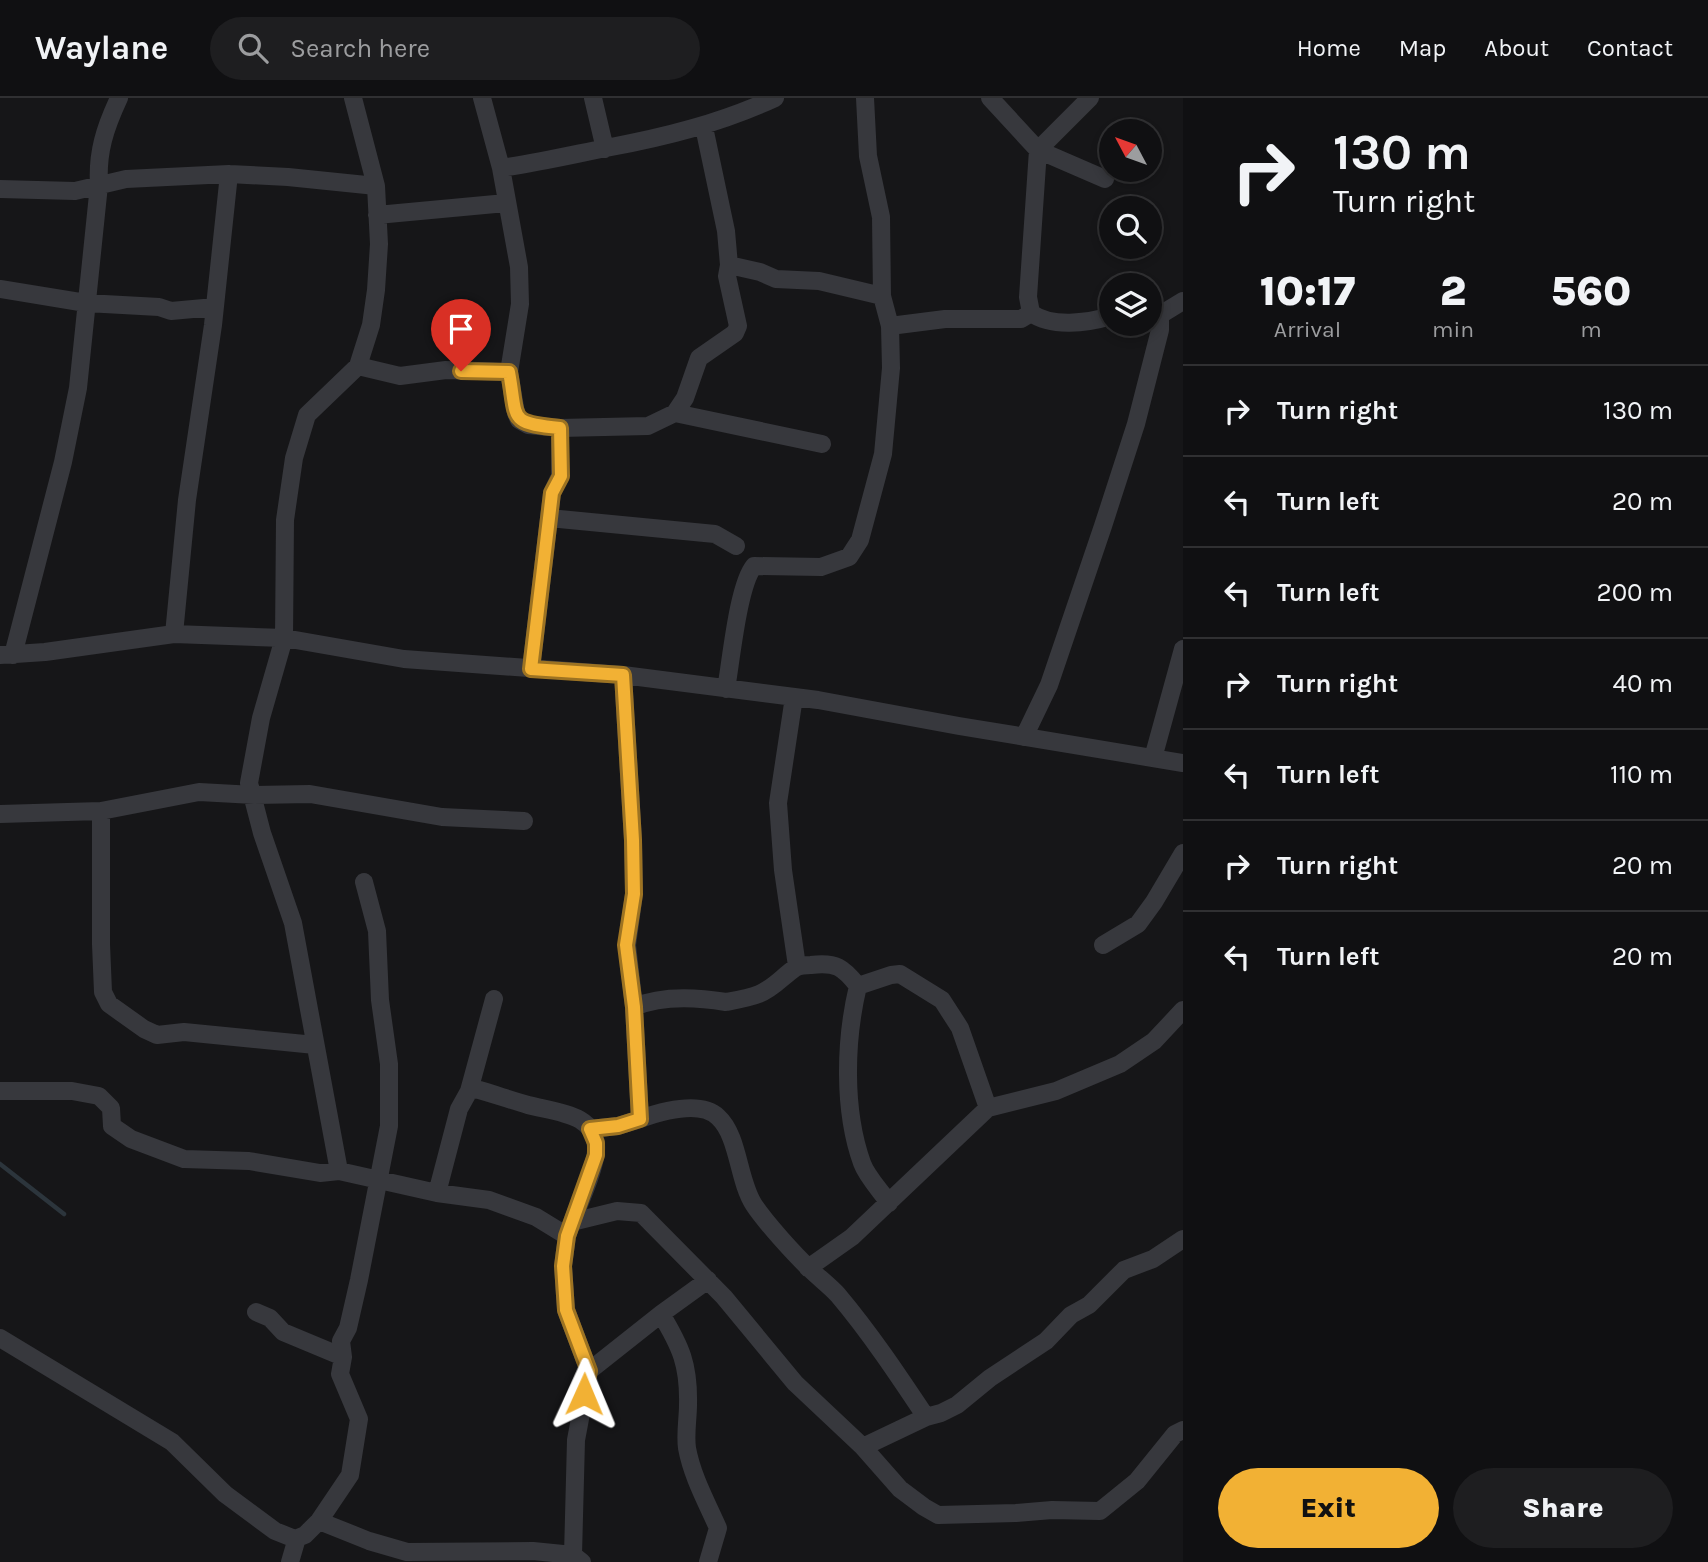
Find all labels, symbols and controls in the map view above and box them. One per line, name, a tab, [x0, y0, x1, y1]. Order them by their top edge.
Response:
search box	[210, 17, 700, 80]
text: Waylane	[35, 29, 168, 67]
icon: search	[234, 29, 272, 67]
text: Search here	[290, 33, 430, 64]
text: Home	[1297, 34, 1361, 62]
text: Map	[1399, 34, 1446, 62]
text: About	[1484, 34, 1549, 62]
text: Contact	[1587, 34, 1673, 62]
north arrow	[1099, 119, 1162, 182]
map controls	[1099, 119, 1162, 336]
text: 130 m	[1333, 124, 1471, 181]
icon: right	[1218, 126, 1309, 217]
text: Turn right	[1333, 183, 1475, 220]
button: search	[1099, 196, 1162, 259]
text: 10:17	[1260, 266, 1355, 316]
text: 2	[1440, 266, 1466, 316]
text: 560	[1551, 266, 1631, 316]
button: layers	[1099, 273, 1162, 336]
pin	[431, 299, 491, 371]
icon: arrive	[442, 310, 480, 348]
text: Arrival	[1274, 316, 1341, 343]
text: min	[1432, 316, 1474, 343]
text: m	[1580, 316, 1602, 343]
icon: right	[1218, 392, 1256, 430]
text: Turn right	[1277, 395, 1398, 426]
text: 130 m	[1603, 395, 1673, 426]
icon: left	[1218, 483, 1256, 521]
text: Turn left	[1277, 486, 1379, 517]
text: 20 m	[1612, 486, 1673, 517]
icon: left	[1218, 574, 1256, 612]
text: Turn left	[1277, 577, 1379, 608]
text: 200 m	[1597, 577, 1673, 608]
icon: right	[1218, 665, 1256, 703]
text: Turn right	[1277, 668, 1398, 699]
text: 40 m	[1613, 668, 1673, 699]
icon: left	[1218, 756, 1256, 794]
text: Turn left	[1277, 759, 1379, 790]
text: 110 m	[1610, 759, 1673, 790]
icon: right	[1218, 847, 1256, 885]
text: Turn right	[1277, 850, 1398, 881]
text: 20 m	[1612, 850, 1673, 881]
icon: left	[1218, 938, 1256, 976]
text: Turn left	[1277, 941, 1379, 972]
text: 20 m	[1612, 941, 1673, 972]
position arrow	[547, 1357, 621, 1431]
button: Exit	[1218, 1468, 1439, 1548]
button: Share	[1453, 1468, 1673, 1548]

